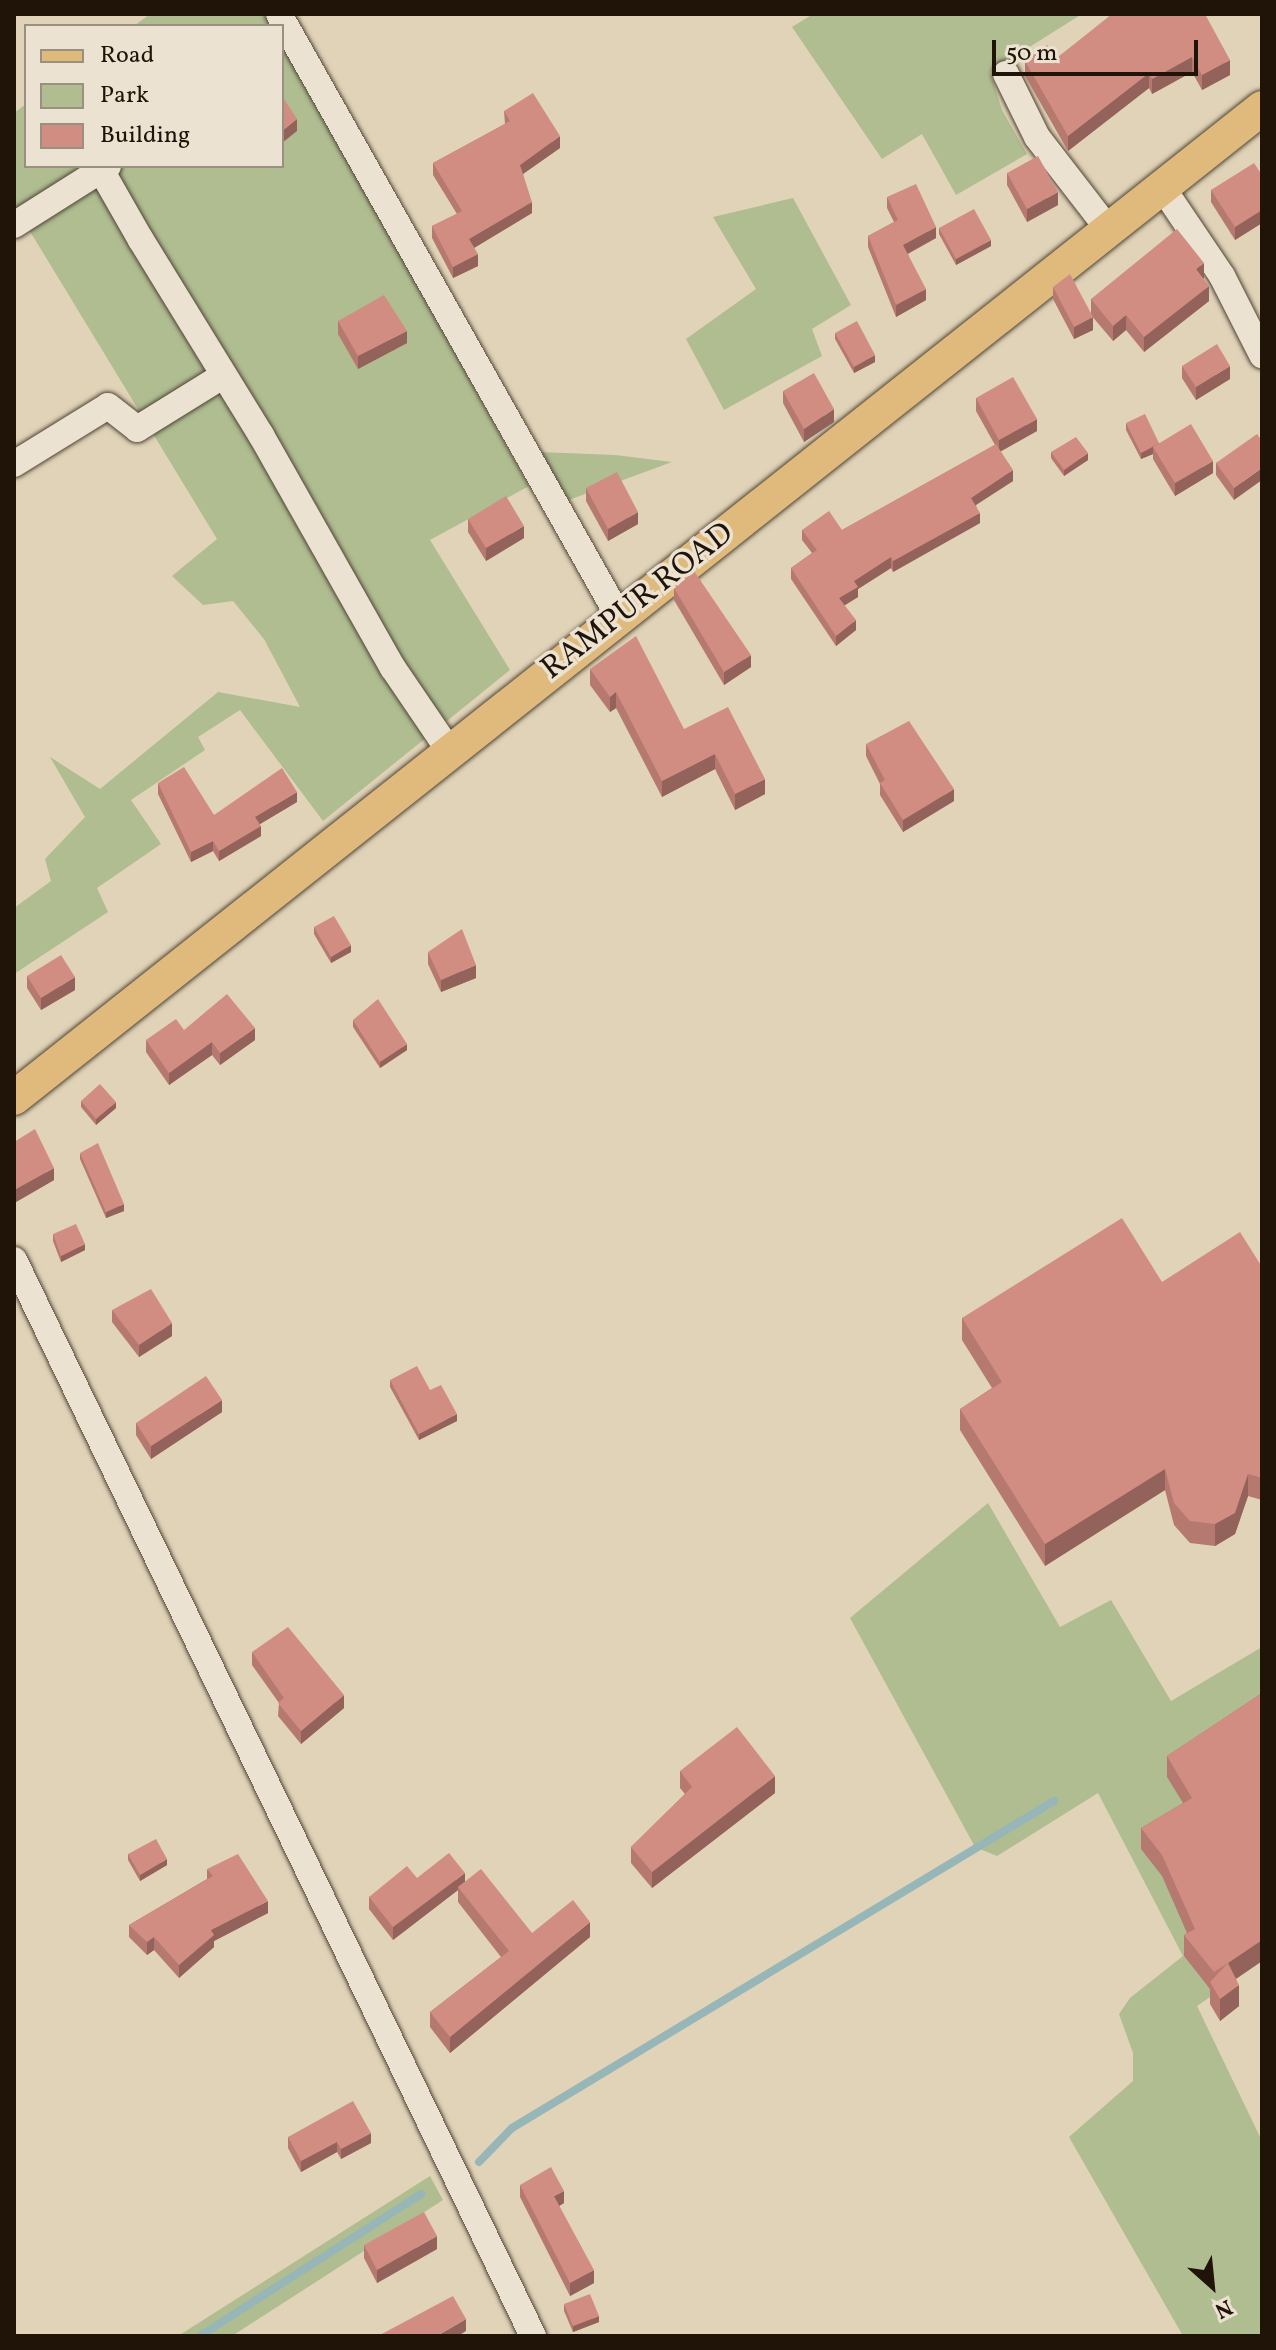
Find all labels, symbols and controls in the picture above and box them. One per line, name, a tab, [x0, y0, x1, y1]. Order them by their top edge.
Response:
legend	[24, 24, 284, 168]
scale bar	[996, 24, 1202, 74]
text: 50 m	[1006, 37, 1058, 71]
text: Road	[100, 39, 154, 73]
text: Park	[100, 79, 149, 113]
text: Building	[100, 119, 190, 153]
street label: RAMPUR ROAD	[534, 515, 742, 689]
north arrow	[1172, 2246, 1252, 2326]
text: N	[1209, 2290, 1237, 2325]

